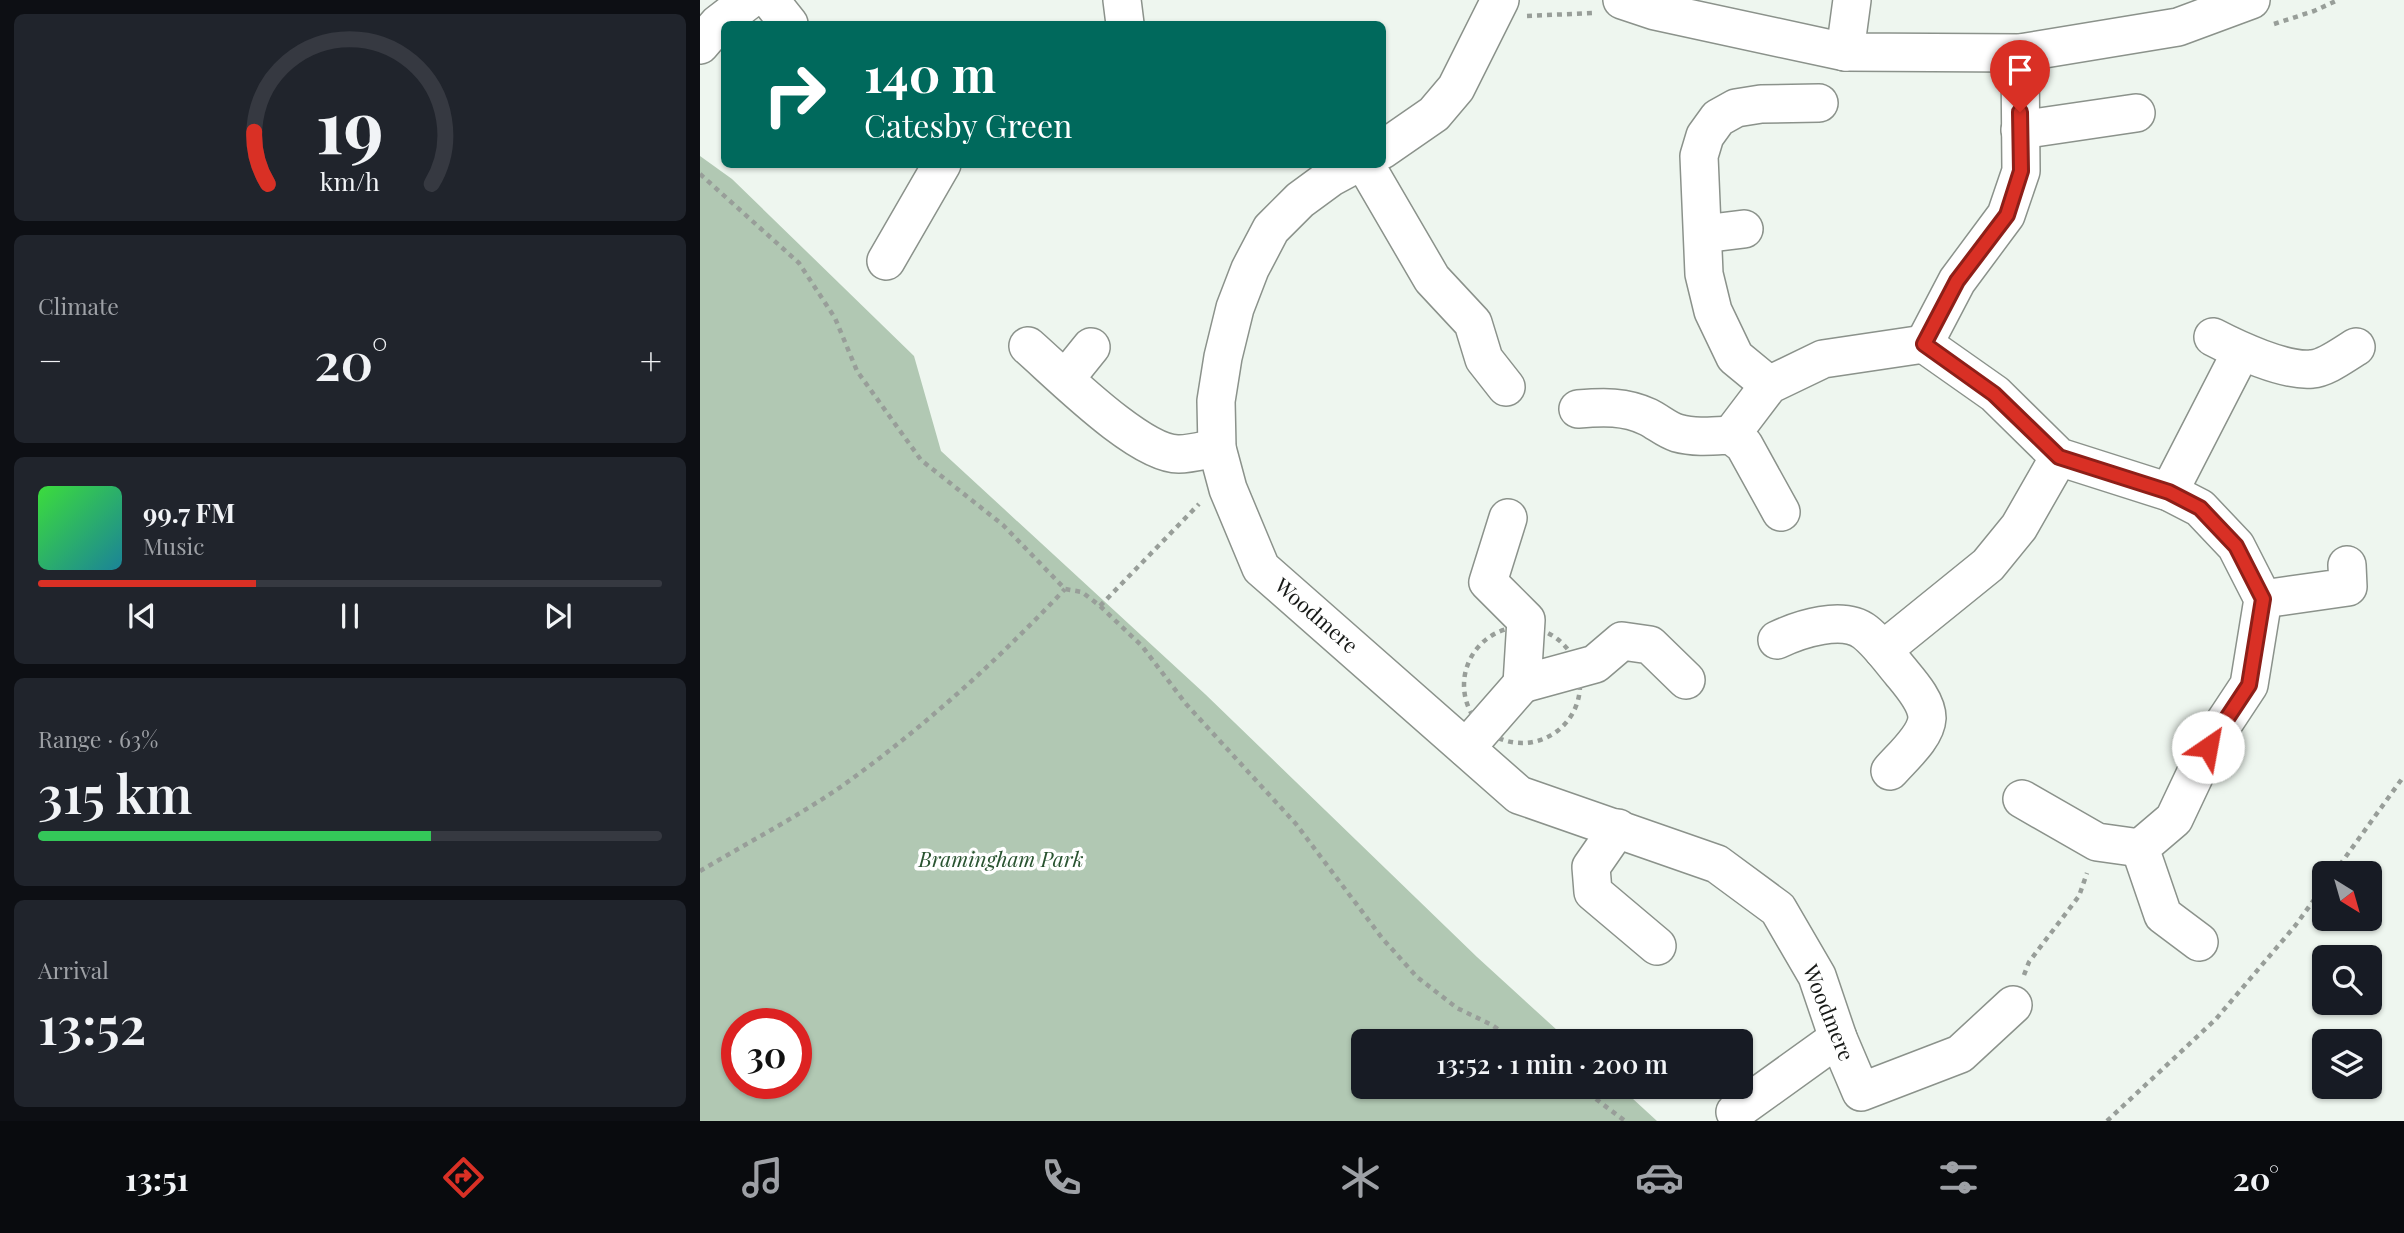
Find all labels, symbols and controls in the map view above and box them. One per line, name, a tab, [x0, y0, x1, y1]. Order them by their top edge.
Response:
text: 140 m	[864, 40, 996, 105]
pin	[1990, 40, 2050, 112]
icon: right	[749, 49, 840, 140]
icon: arrive	[2001, 51, 2039, 89]
text: 19	[316, 75, 384, 172]
text: Catesby Green	[864, 103, 1072, 146]
text: km/h	[320, 164, 380, 197]
text: Climate	[38, 290, 119, 321]
text: 20°	[314, 325, 388, 394]
text: −	[38, 334, 63, 385]
text: +	[640, 334, 662, 385]
text: 99.7 FM	[143, 495, 235, 530]
text: Music	[143, 530, 204, 561]
street label: Woodmere	[1269, 570, 1365, 658]
icon: previous	[123, 597, 161, 635]
icon: pause	[331, 597, 369, 635]
icon: next	[539, 597, 577, 635]
position arrow	[2171, 710, 2245, 784]
text: Range · 63%	[38, 723, 158, 754]
text: 315 km	[38, 758, 192, 827]
park label: Bramingham Park	[917, 844, 1084, 872]
north arrow	[2312, 861, 2382, 931]
map controls	[2312, 861, 2382, 1099]
button: search	[2312, 945, 2382, 1015]
text: Arrival	[38, 954, 109, 985]
street label: Woodmere	[1797, 959, 1862, 1065]
text: 13:52	[38, 989, 146, 1058]
speed limit sign: 30	[721, 1008, 812, 1099]
button: layers	[2312, 1029, 2382, 1099]
text: 13:52 · 1 min · 200 m	[1436, 1046, 1668, 1081]
icon: directions	[439, 1153, 488, 1202]
icon: music	[738, 1153, 787, 1202]
icon: phone	[1037, 1153, 1086, 1202]
icon: climate	[1336, 1153, 1385, 1202]
icon: car	[1635, 1153, 1684, 1202]
icon: filters	[1934, 1153, 1983, 1202]
text: 13:51	[125, 1156, 189, 1199]
text: 20°	[2233, 1156, 2279, 1199]

